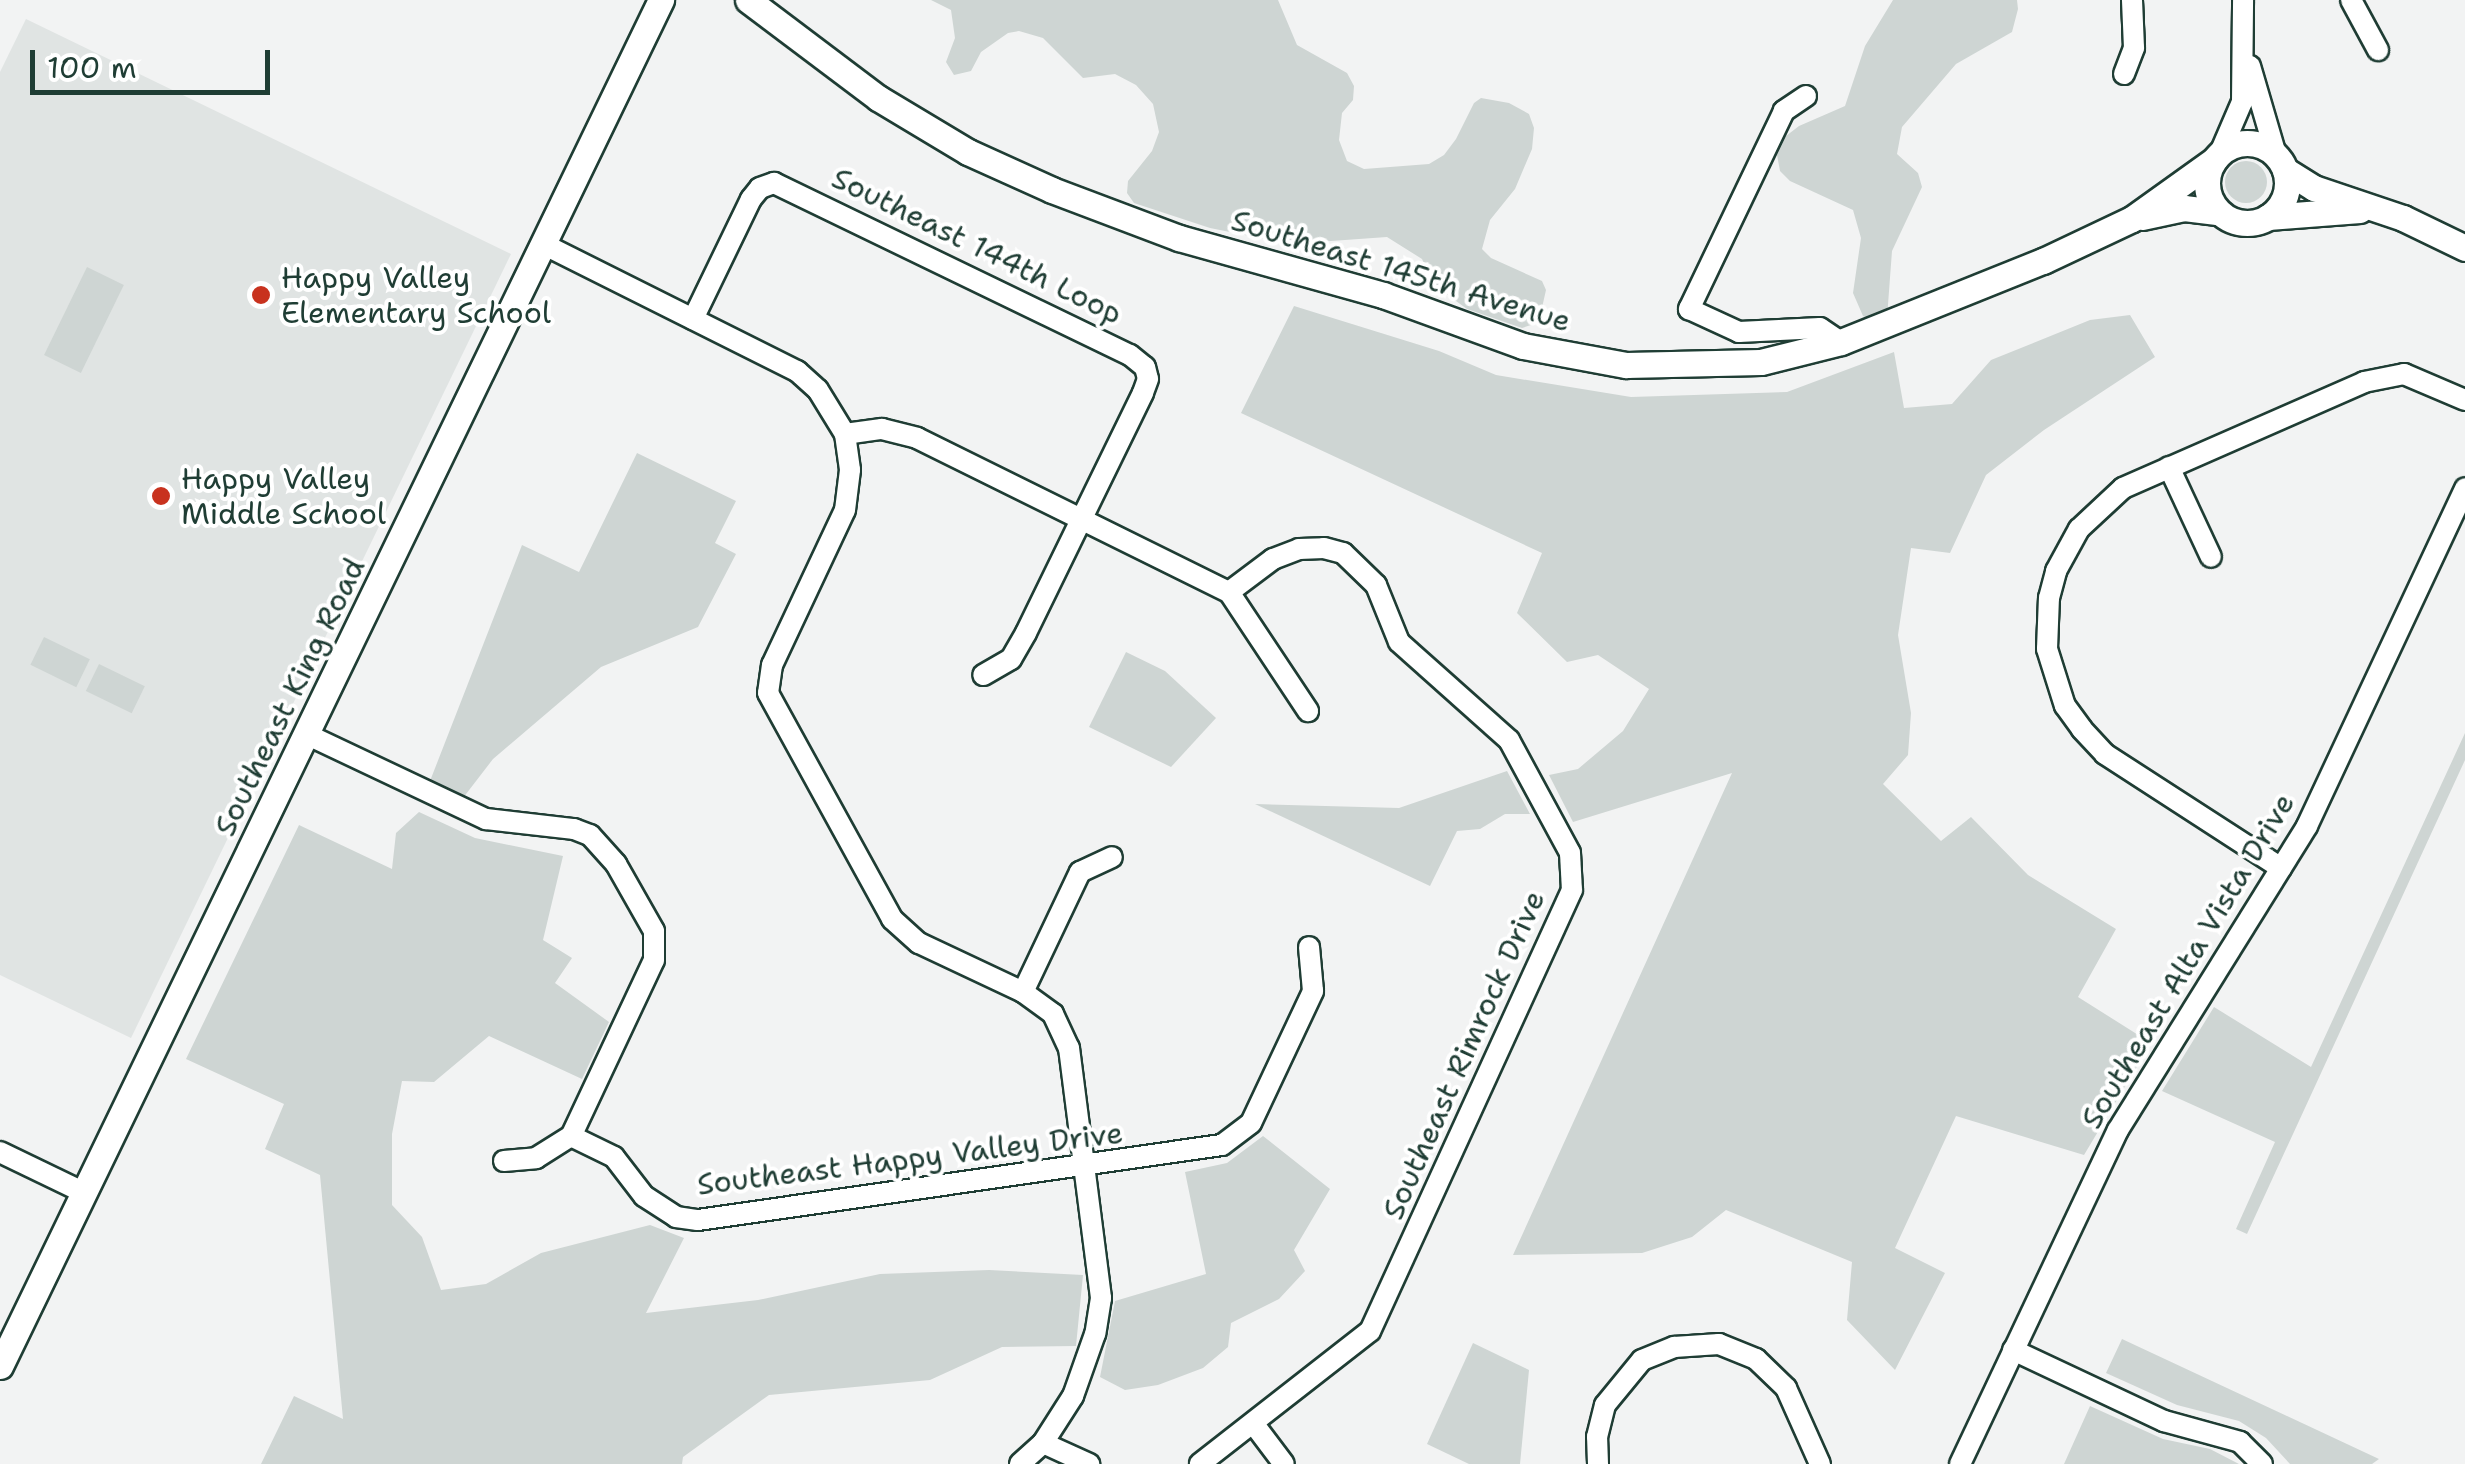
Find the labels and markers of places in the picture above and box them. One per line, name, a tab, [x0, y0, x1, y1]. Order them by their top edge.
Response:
place label: Happy Valley Elementary School	[281, 260, 551, 330]
marker: Happy Valley Elementary School	[250, 284, 272, 306]
place label: Happy Valley Middle School	[181, 461, 386, 532]
marker: Happy Valley Middle School	[150, 485, 172, 507]

